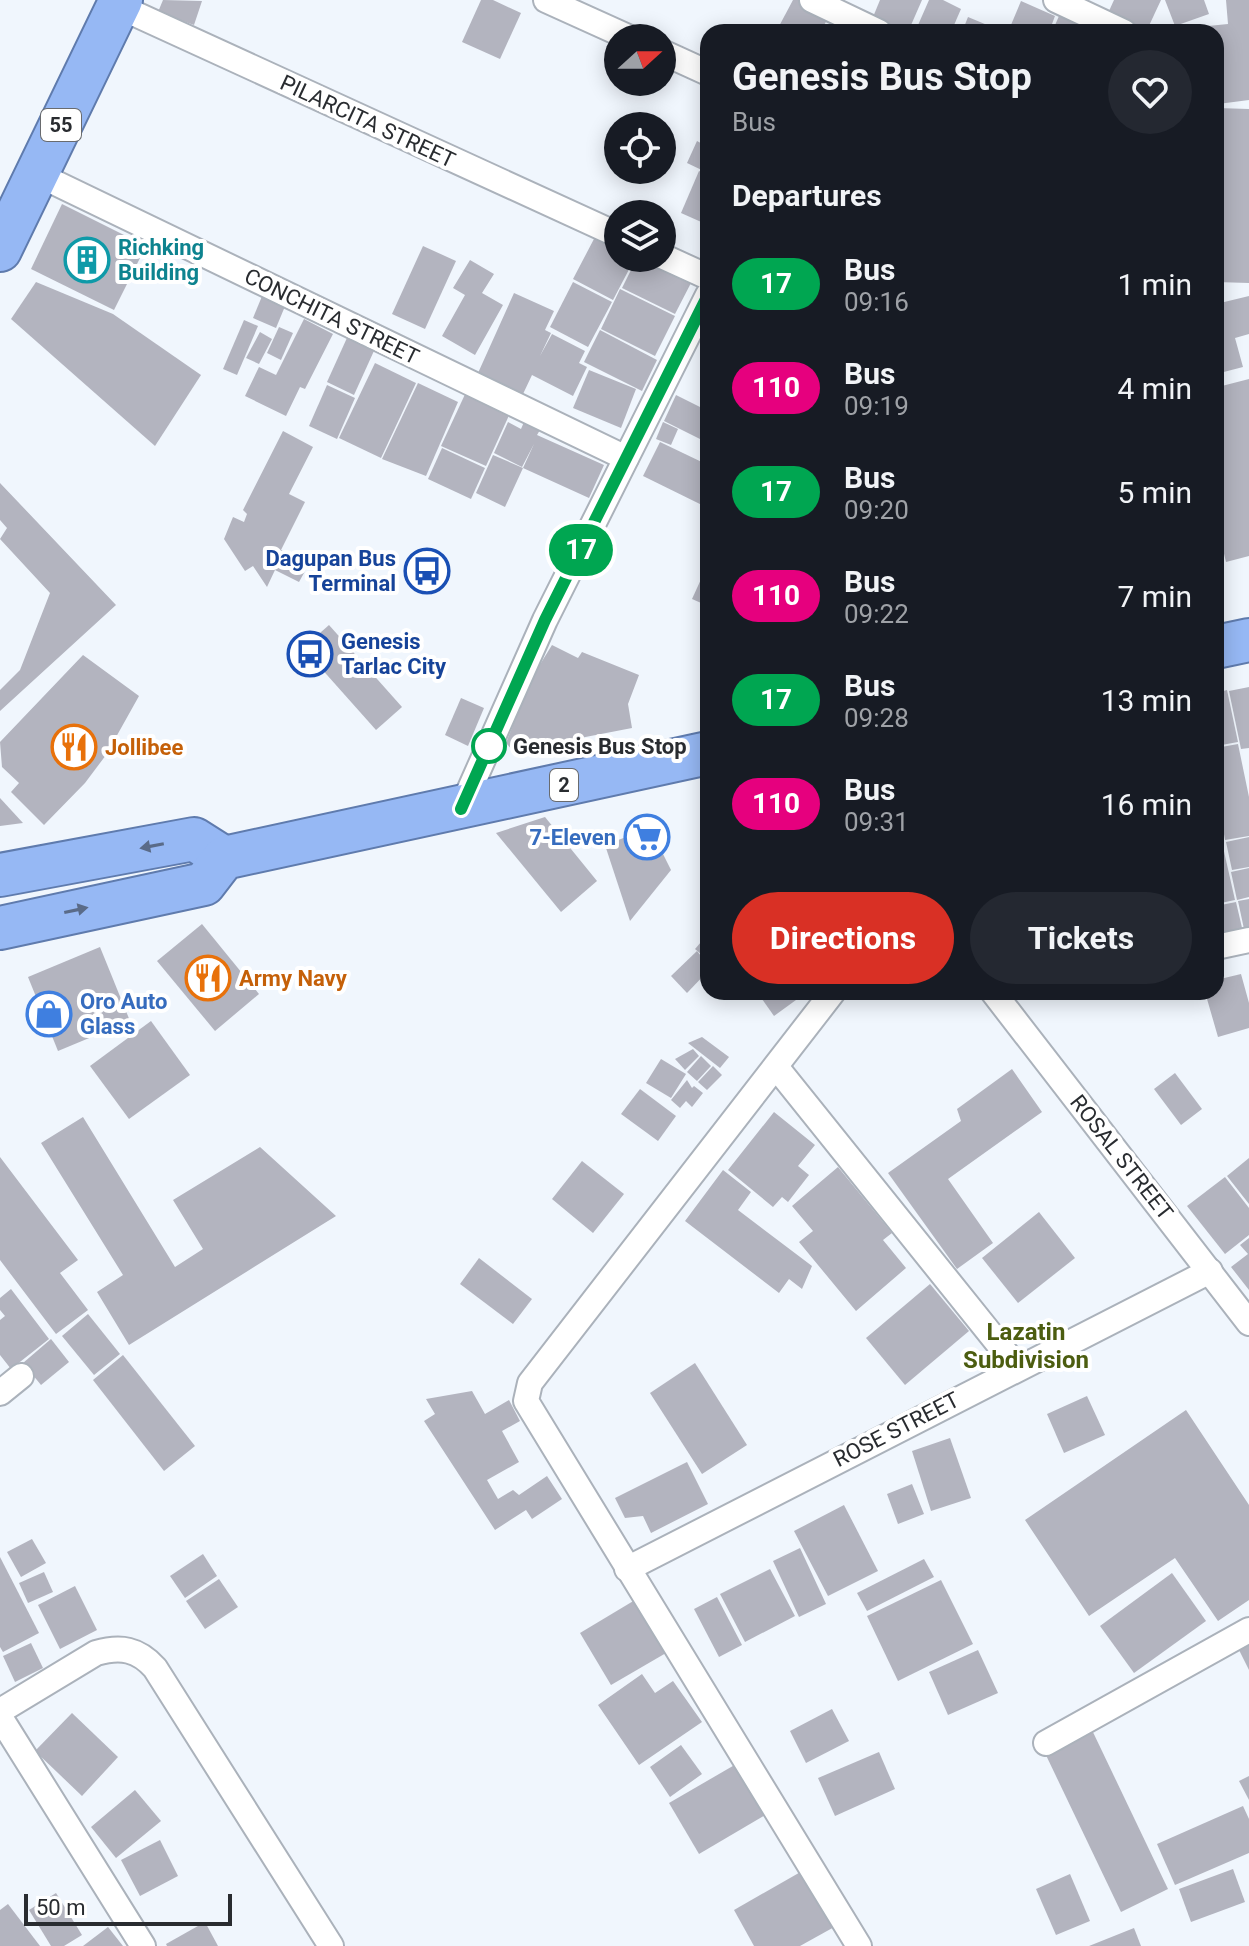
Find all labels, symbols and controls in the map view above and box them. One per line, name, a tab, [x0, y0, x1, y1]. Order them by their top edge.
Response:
north arrow	[604, 24, 676, 96]
map controls	[604, 24, 676, 272]
button: heart	[1108, 50, 1192, 134]
text: Genesis Bus Stop	[732, 55, 1032, 99]
street label: PILARCITA STREET	[276, 70, 459, 173]
text: Bus	[732, 107, 776, 137]
road number: 55	[41, 109, 81, 141]
button: locate	[604, 112, 676, 184]
text: Departures	[732, 178, 882, 213]
button: layers	[604, 200, 676, 272]
place label: Richking Building	[118, 235, 204, 285]
building icon: Richking Building	[63, 236, 111, 284]
text: Bus	[844, 252, 895, 287]
street label: CONCHITA STREET	[240, 263, 423, 370]
text: 17	[760, 267, 792, 300]
text: 1 min	[1118, 267, 1192, 302]
text: 09:16	[844, 287, 909, 317]
text: Bus	[844, 356, 895, 391]
text: 110	[752, 371, 800, 404]
text: 4 min	[1118, 371, 1192, 406]
text: 09:19	[844, 391, 909, 421]
text: Bus	[844, 460, 895, 495]
text: 17	[760, 475, 792, 508]
text: 5 min	[1118, 475, 1192, 510]
text: 09:20	[844, 495, 909, 525]
line badge: 17	[545, 524, 617, 576]
text: 17	[565, 533, 597, 566]
place label: Dagupan Bus Terminal	[265, 546, 396, 596]
bus stop icon: Dagupan Bus Terminal	[403, 547, 451, 595]
text: Bus	[844, 564, 895, 599]
text: 110	[752, 579, 800, 612]
text: 7 min	[1118, 579, 1192, 614]
text: 09:22	[844, 599, 909, 629]
place label: Genesis Tarlac City	[341, 629, 447, 679]
bus stop icon: Genesis Tarlac City	[286, 630, 334, 678]
text: Bus	[844, 668, 895, 703]
text: 17	[760, 683, 792, 716]
text: 13 min	[1101, 683, 1192, 718]
text: 09:28	[844, 703, 909, 733]
restaurant icon: Jollibee	[50, 723, 98, 771]
marker: Genesis Bus Stop	[472, 729, 506, 763]
place label: Genesis Bus Stop	[513, 734, 687, 759]
place label: Jollibee	[105, 735, 183, 760]
road number: 2	[550, 769, 578, 801]
text: Bus	[844, 772, 895, 807]
text: 110	[752, 787, 800, 820]
text: 16 min	[1101, 787, 1192, 822]
text: 09:31	[844, 807, 909, 837]
supermarket icon: 7-Eleven	[623, 813, 671, 861]
place label: 7-Eleven	[530, 825, 616, 850]
one-way arrow	[139, 840, 164, 853]
button: Directions	[732, 892, 954, 984]
button: Tickets	[970, 892, 1192, 984]
one-way arrow	[64, 903, 89, 916]
restaurant icon: Army Navy	[184, 954, 232, 1002]
place label: Army Navy	[239, 966, 348, 991]
place label: Oro Auto Glass	[80, 989, 167, 1039]
shop icon: Oro Auto Glass	[25, 990, 73, 1038]
street label: ROSAL STREET	[1065, 1090, 1178, 1225]
district label: Lazatin Subdivision	[963, 1318, 1089, 1374]
street label: ROSE STREET	[829, 1387, 963, 1472]
scale bar	[24, 1890, 232, 1926]
text: 50 m	[36, 1895, 85, 1920]

